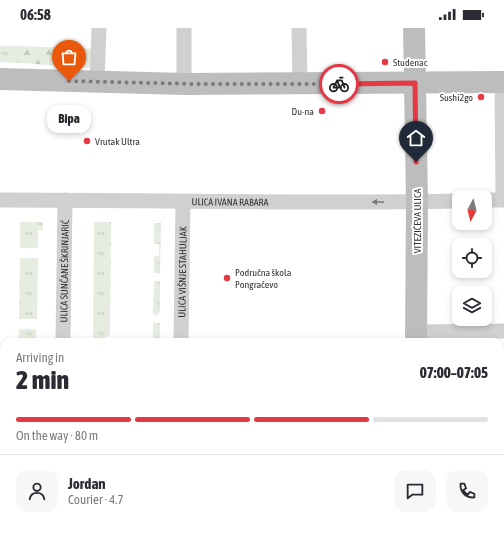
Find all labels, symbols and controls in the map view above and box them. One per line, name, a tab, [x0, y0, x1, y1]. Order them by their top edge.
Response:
text: 06:58	[20, 6, 51, 23]
pin	[52, 40, 86, 81]
icon: bag	[58, 46, 80, 68]
marker: Studenac	[380, 57, 390, 67]
place label: Studenac	[393, 57, 428, 68]
courier	[319, 64, 359, 104]
icon: bike	[328, 73, 350, 95]
place label: Sushi2go	[440, 92, 473, 103]
marker: Sushi2go	[476, 92, 486, 102]
callout: Bipa	[47, 105, 91, 133]
place label: Du-na	[292, 106, 314, 117]
marker: Du-na	[317, 106, 327, 116]
text: Bipa	[58, 111, 80, 126]
pin	[399, 121, 433, 162]
icon: home	[405, 127, 427, 149]
marker: Vrutak Ultra	[82, 136, 92, 146]
place label: Vrutak Ultra	[95, 136, 140, 147]
street label: VITEZIĆEVA ULICA	[412, 189, 423, 253]
north arrow	[452, 190, 492, 230]
map controls	[452, 190, 492, 326]
street label: ULICA IVANA RABARA	[191, 196, 269, 208]
one-way arrow	[371, 199, 384, 205]
street label: ULICA SUNČANE ŠKRINJARIĆ	[58, 219, 71, 323]
street label: ULICA VIŠNJE STAHULJAK	[176, 226, 189, 318]
button: locate	[452, 238, 492, 278]
place label: Područna škola Pongračevo	[235, 267, 292, 290]
marker: Područna škola Pongračevo	[222, 273, 232, 283]
button: layers	[452, 286, 492, 326]
text: Arriving in	[16, 350, 64, 365]
text: 07:00–07:05	[420, 364, 488, 381]
text: 2 min	[16, 365, 69, 395]
text: On the way · 80 m	[16, 428, 98, 443]
button: person	[16, 470, 58, 512]
button: chat	[394, 470, 436, 512]
button: phone	[446, 470, 488, 512]
text: Jordan	[68, 475, 106, 492]
text: Courier · 4.7	[68, 492, 124, 507]

